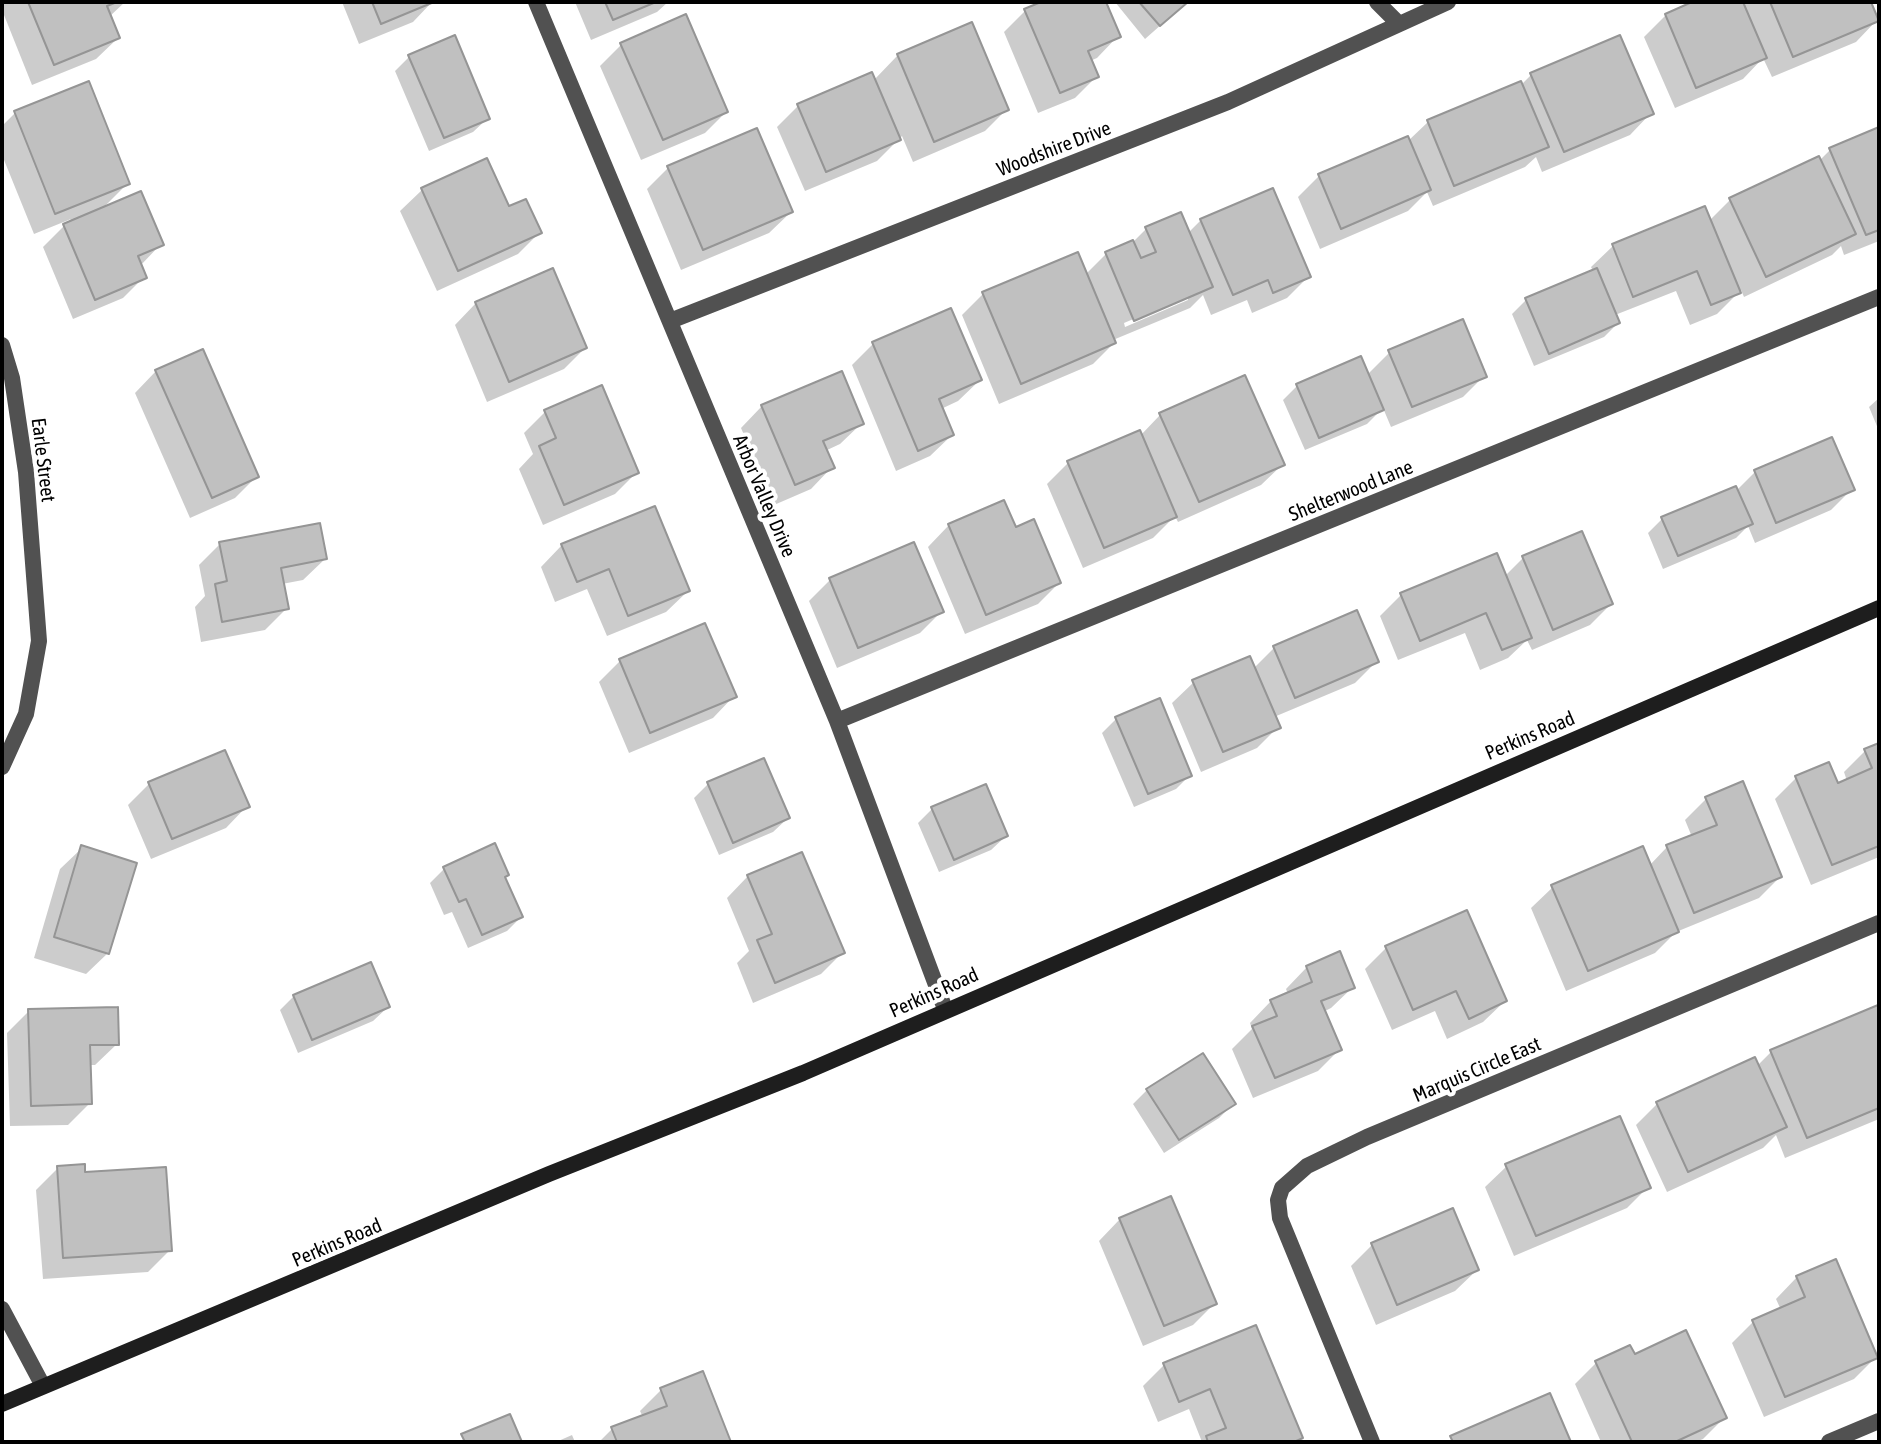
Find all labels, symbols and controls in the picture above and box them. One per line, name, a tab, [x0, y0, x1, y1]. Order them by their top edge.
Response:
street label: Woodshire Drive	[994, 116, 1114, 182]
street label: Earle Street	[26, 417, 60, 503]
street label: Arbor Valley Drive	[727, 431, 801, 561]
street label: Shelterwood Lane	[1285, 455, 1417, 527]
street label: Perkins Road	[1482, 706, 1578, 766]
street label: Perkins Road	[886, 963, 982, 1023]
street label: Marquis Circle East	[1409, 1032, 1545, 1108]
street label: Perkins Road	[289, 1213, 385, 1273]

